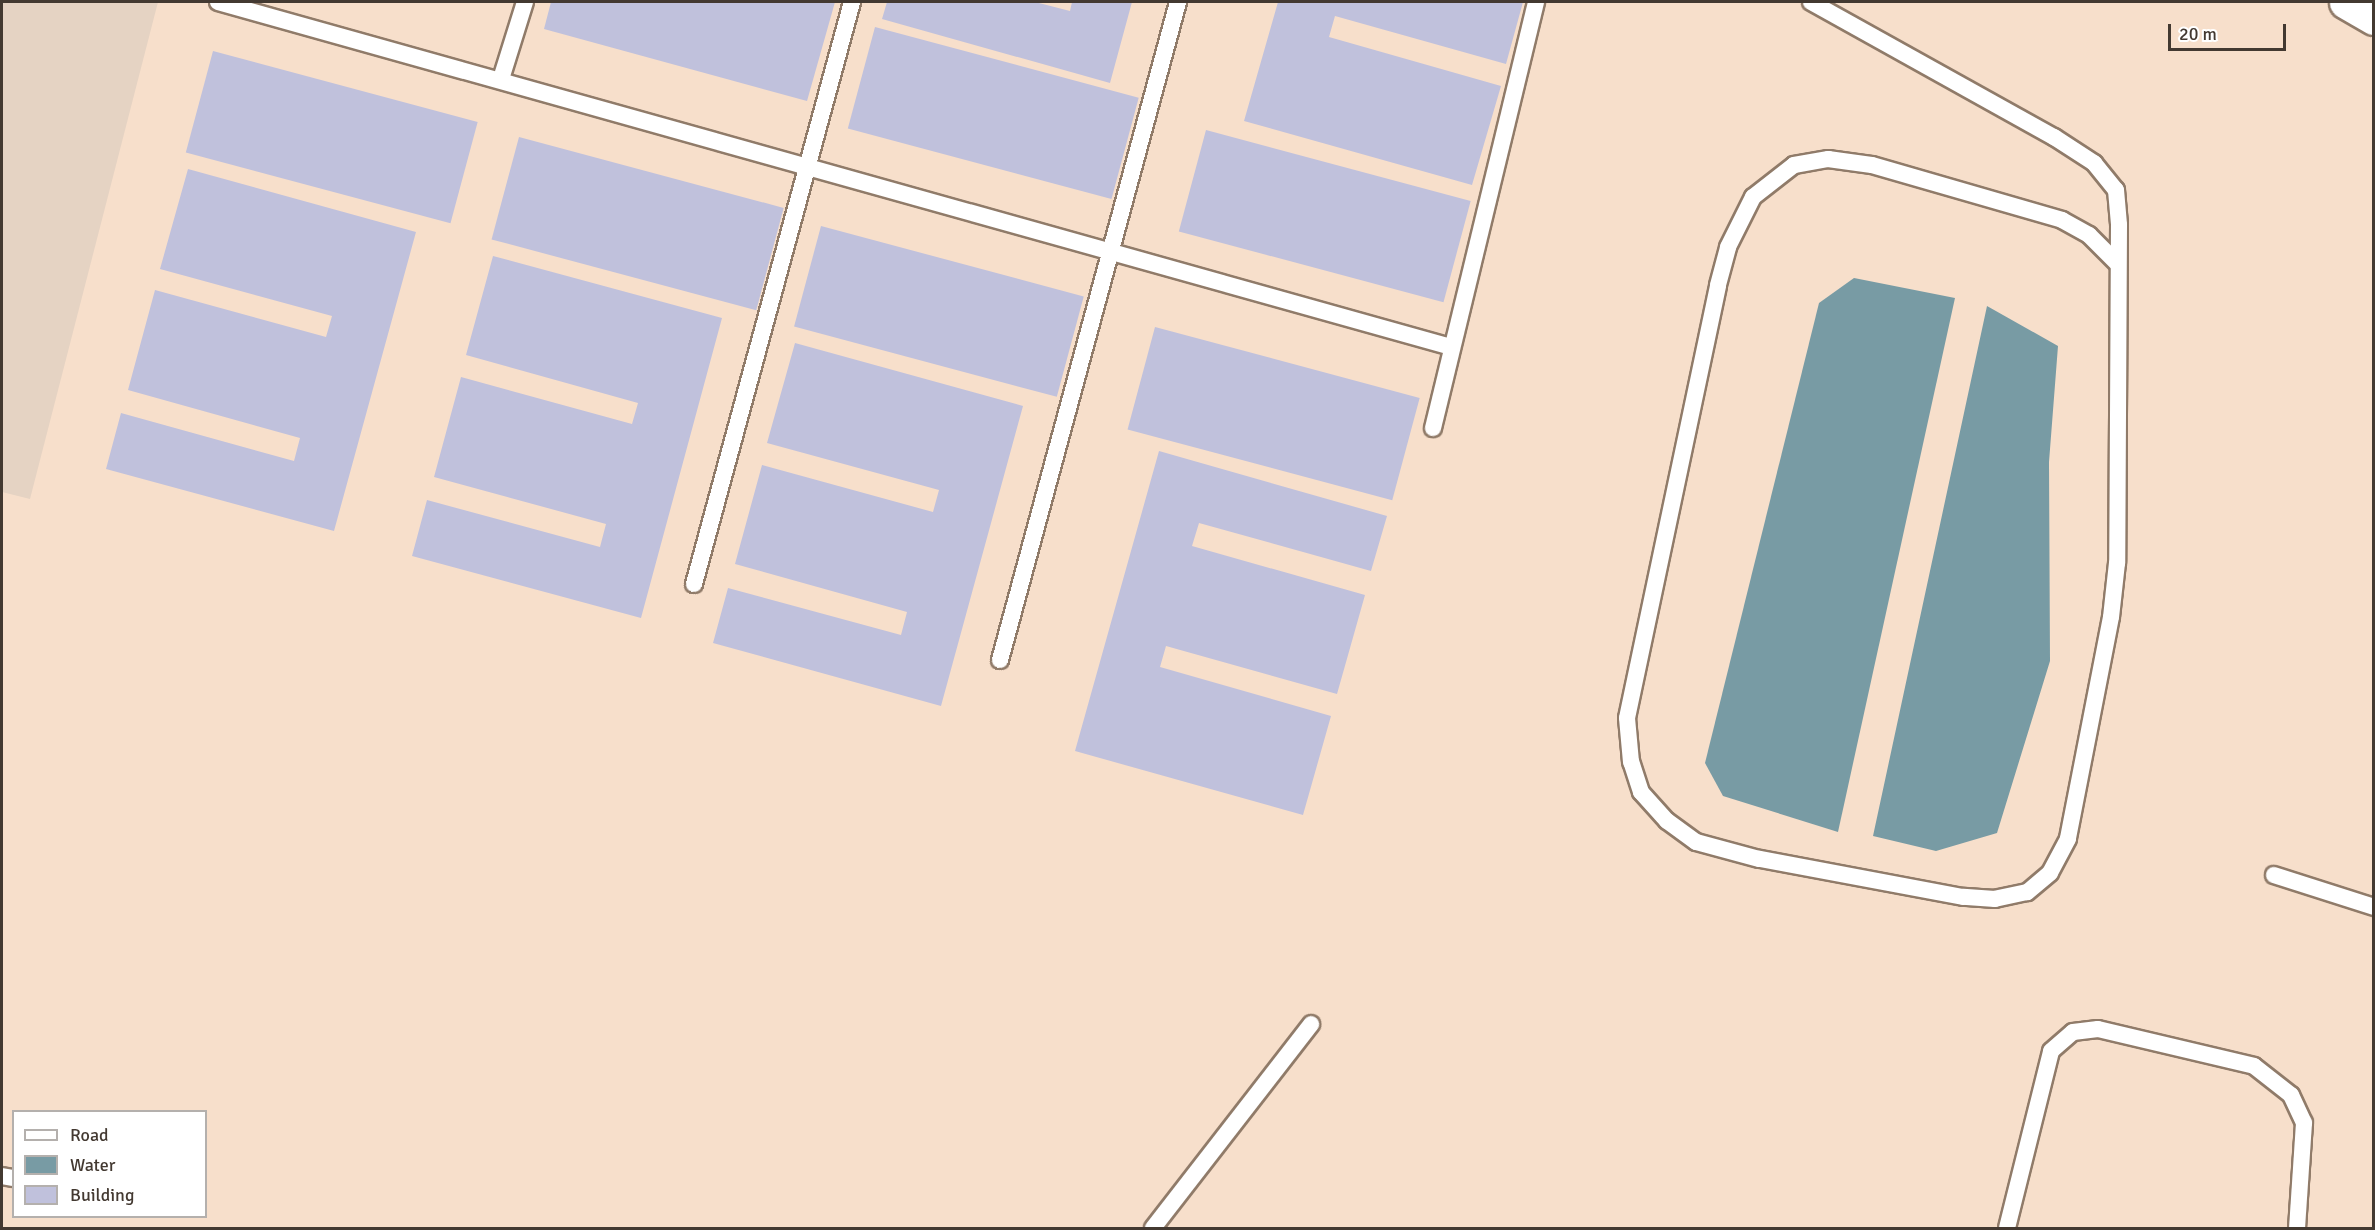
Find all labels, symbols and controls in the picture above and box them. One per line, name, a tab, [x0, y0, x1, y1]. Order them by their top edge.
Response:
scale bar	[2171, 12, 2290, 50]
text: 20 m	[2179, 23, 2217, 45]
legend	[12, 1110, 207, 1218]
text: Road	[70, 1124, 109, 1146]
text: Water	[70, 1154, 115, 1176]
text: Building	[70, 1184, 134, 1206]

